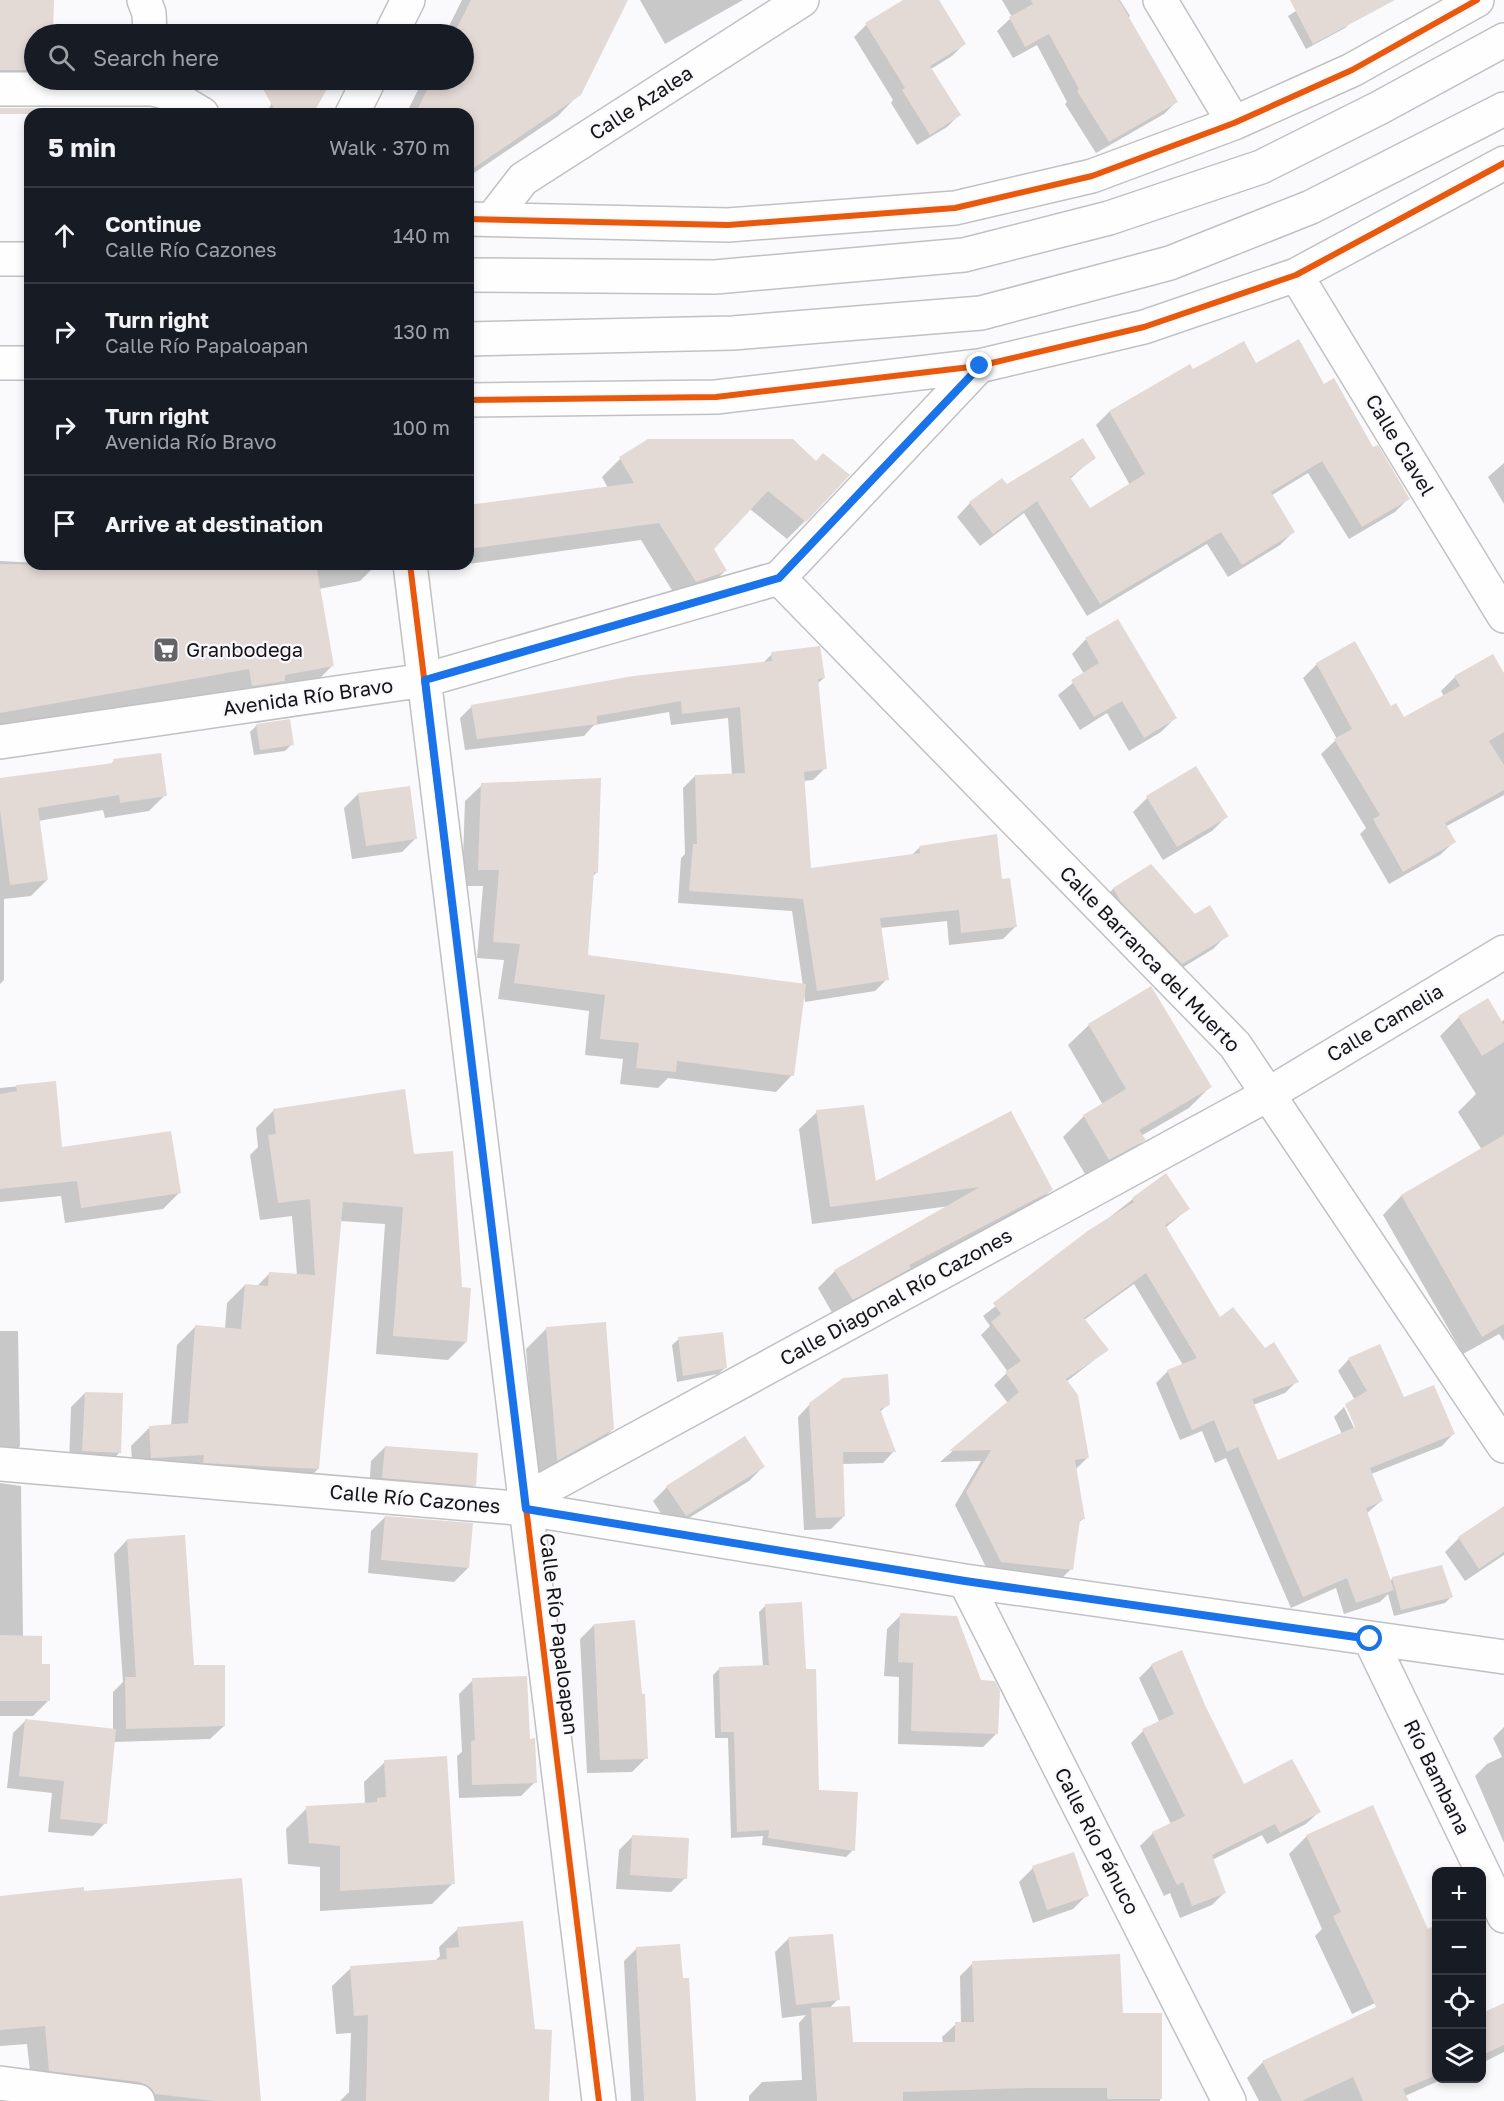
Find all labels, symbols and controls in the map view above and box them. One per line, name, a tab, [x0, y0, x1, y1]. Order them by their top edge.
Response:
search box	[24, 24, 474, 90]
icon: search	[45, 41, 78, 74]
text: Search here	[93, 44, 219, 71]
street label: Calle Azalea	[584, 60, 697, 144]
text: 5 min	[48, 132, 116, 163]
text: Walk · 370 m	[329, 135, 450, 159]
text: Continue	[105, 210, 201, 237]
icon: ahead	[48, 219, 81, 252]
text: 140 m	[393, 223, 450, 247]
text: Calle Río Cazones	[105, 237, 277, 261]
text: Turn right	[105, 306, 209, 333]
icon: right	[48, 315, 81, 348]
text: 130 m	[394, 319, 450, 343]
text: Calle Río Papaloapan	[105, 333, 308, 357]
route end	[966, 352, 992, 378]
street label: Calle Clavel	[1361, 390, 1440, 499]
text: Turn right	[105, 402, 209, 429]
icon: right	[48, 411, 81, 444]
text: 100 m	[393, 415, 450, 439]
text: Avenida Río Bravo	[105, 429, 277, 453]
icon: arrive	[48, 507, 81, 540]
text: Arrive at destination	[105, 510, 323, 537]
supermarket icon: Granbodega	[151, 635, 181, 665]
place label: Granbodega	[186, 637, 303, 661]
street label: Avenida Río Bravo	[221, 672, 394, 720]
street label: Calle Barranca del Muerto	[1055, 860, 1246, 1056]
street label: Calle Camelia	[1322, 978, 1447, 1066]
street label: Calle Diagonal Río Cazones	[775, 1222, 1016, 1370]
street label: Calle Río Cazones	[329, 1479, 502, 1517]
street label: Calle Río Papaloapan	[536, 1532, 584, 1736]
route start	[1356, 1625, 1382, 1651]
street label: Río Bambana	[1400, 1715, 1476, 1838]
street label: Calle Río Pánuco	[1051, 1763, 1145, 1918]
map controls	[1432, 1867, 1486, 2083]
button: +	[1432, 1867, 1486, 1921]
button: −	[1432, 1921, 1486, 1975]
button: locate	[1432, 1975, 1486, 2029]
button: layers	[1432, 2029, 1486, 2083]

